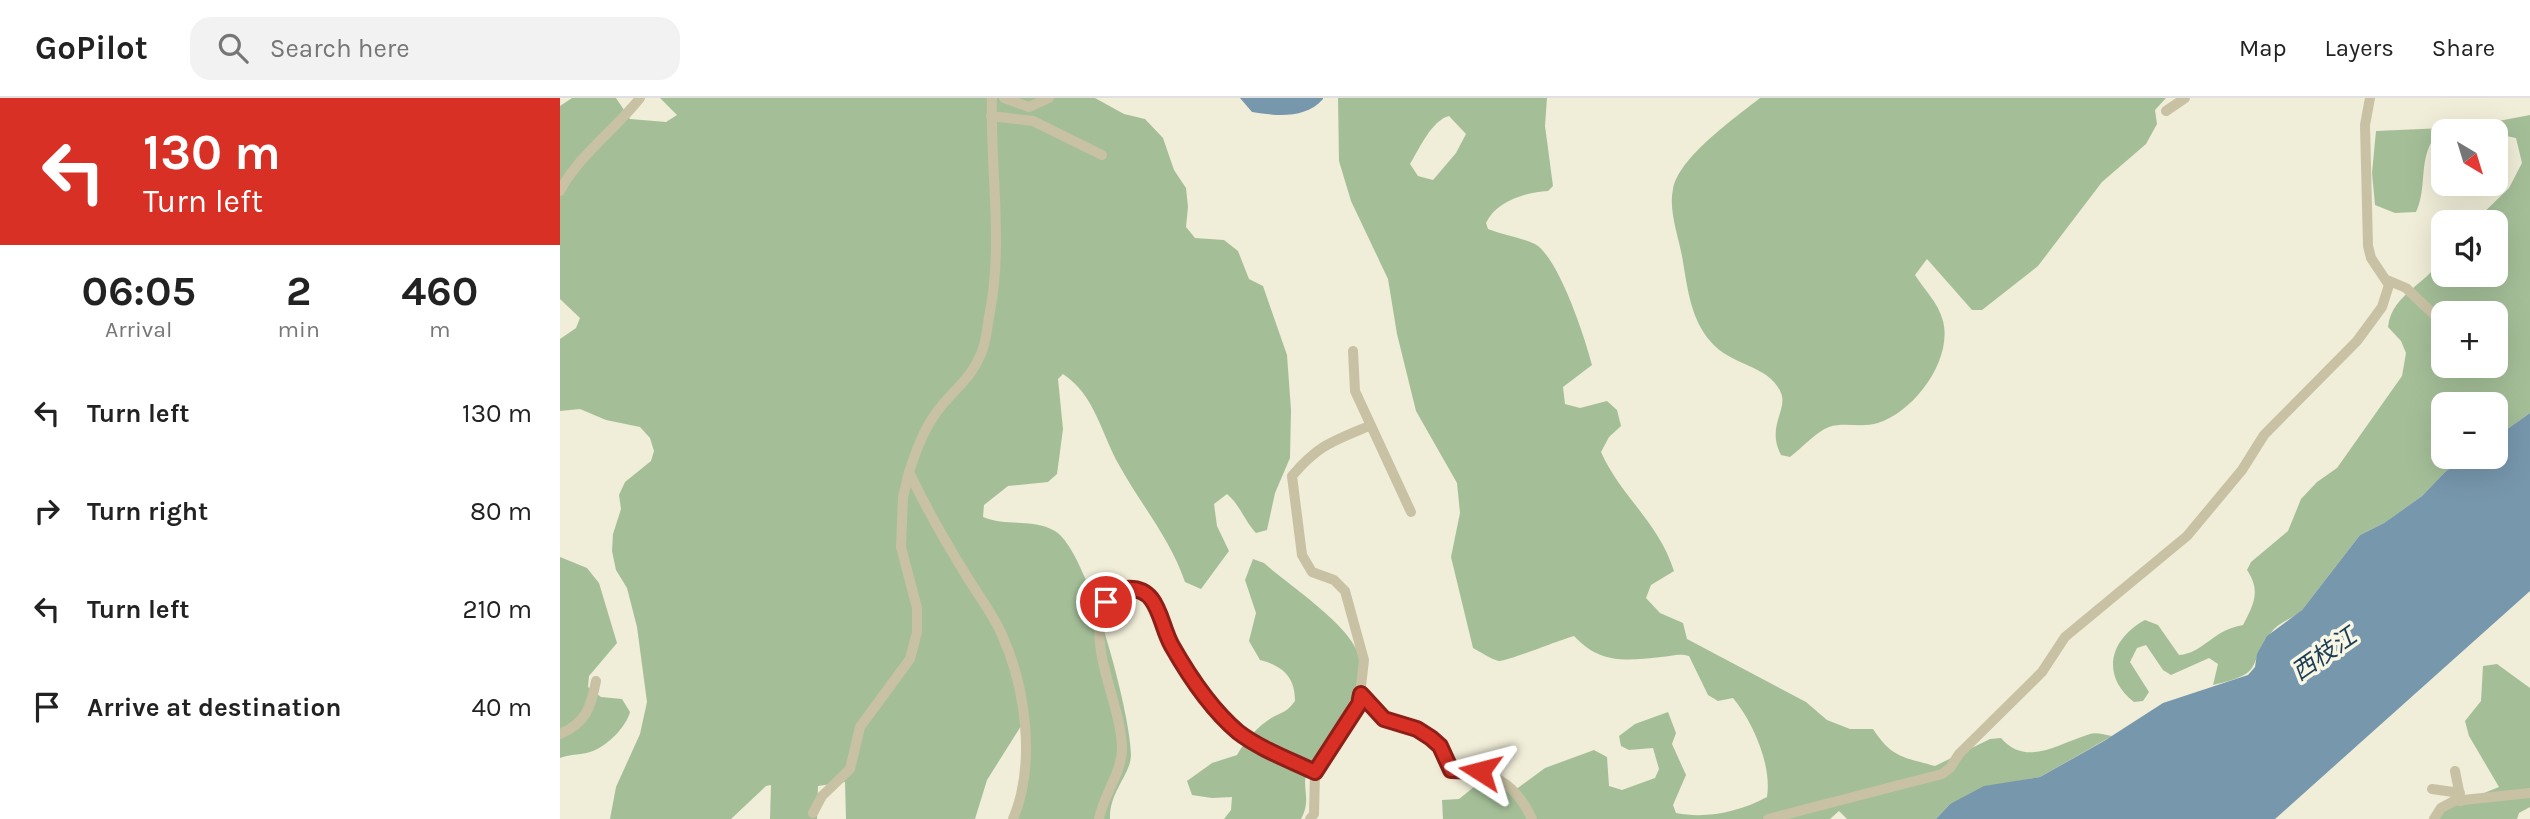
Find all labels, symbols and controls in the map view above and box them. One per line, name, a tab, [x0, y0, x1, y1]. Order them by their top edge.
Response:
search box	[190, 17, 680, 80]
text: GoPilot	[35, 29, 148, 67]
icon: search	[214, 29, 252, 67]
text: Search here	[270, 33, 410, 64]
text: Map	[2239, 34, 2287, 62]
text: Layers	[2325, 34, 2394, 62]
text: Share	[2432, 34, 2495, 62]
north arrow	[2431, 119, 2508, 196]
map controls	[2431, 119, 2508, 469]
text: 130 m	[143, 124, 281, 181]
icon: left	[28, 126, 119, 217]
text: Turn left	[143, 183, 263, 220]
button: sound	[2431, 210, 2508, 287]
text: 06:05	[82, 266, 196, 316]
text: 2	[286, 266, 311, 316]
text: 460	[401, 266, 478, 316]
button: +	[2431, 301, 2508, 378]
text: Arrival	[105, 316, 172, 343]
text: min	[278, 316, 320, 343]
text: m	[429, 316, 451, 343]
button: −	[2431, 392, 2508, 469]
icon: left	[28, 394, 66, 432]
text: Turn left	[87, 398, 189, 429]
text: 130 m	[462, 398, 532, 429]
icon: right	[28, 492, 66, 530]
text: Turn right	[87, 496, 208, 527]
text: 80 m	[470, 496, 532, 527]
pin	[1076, 572, 1136, 632]
icon: arrive	[1087, 583, 1125, 621]
icon: left	[28, 590, 66, 628]
text: Turn left	[87, 594, 189, 625]
text: 210 m	[462, 594, 532, 625]
water label: 西枝江	[2286, 620, 2364, 686]
icon: arrive	[28, 688, 66, 726]
text: Arrive at destination	[87, 692, 341, 723]
text: 40 m	[472, 692, 532, 723]
position arrow	[1443, 734, 1517, 808]

